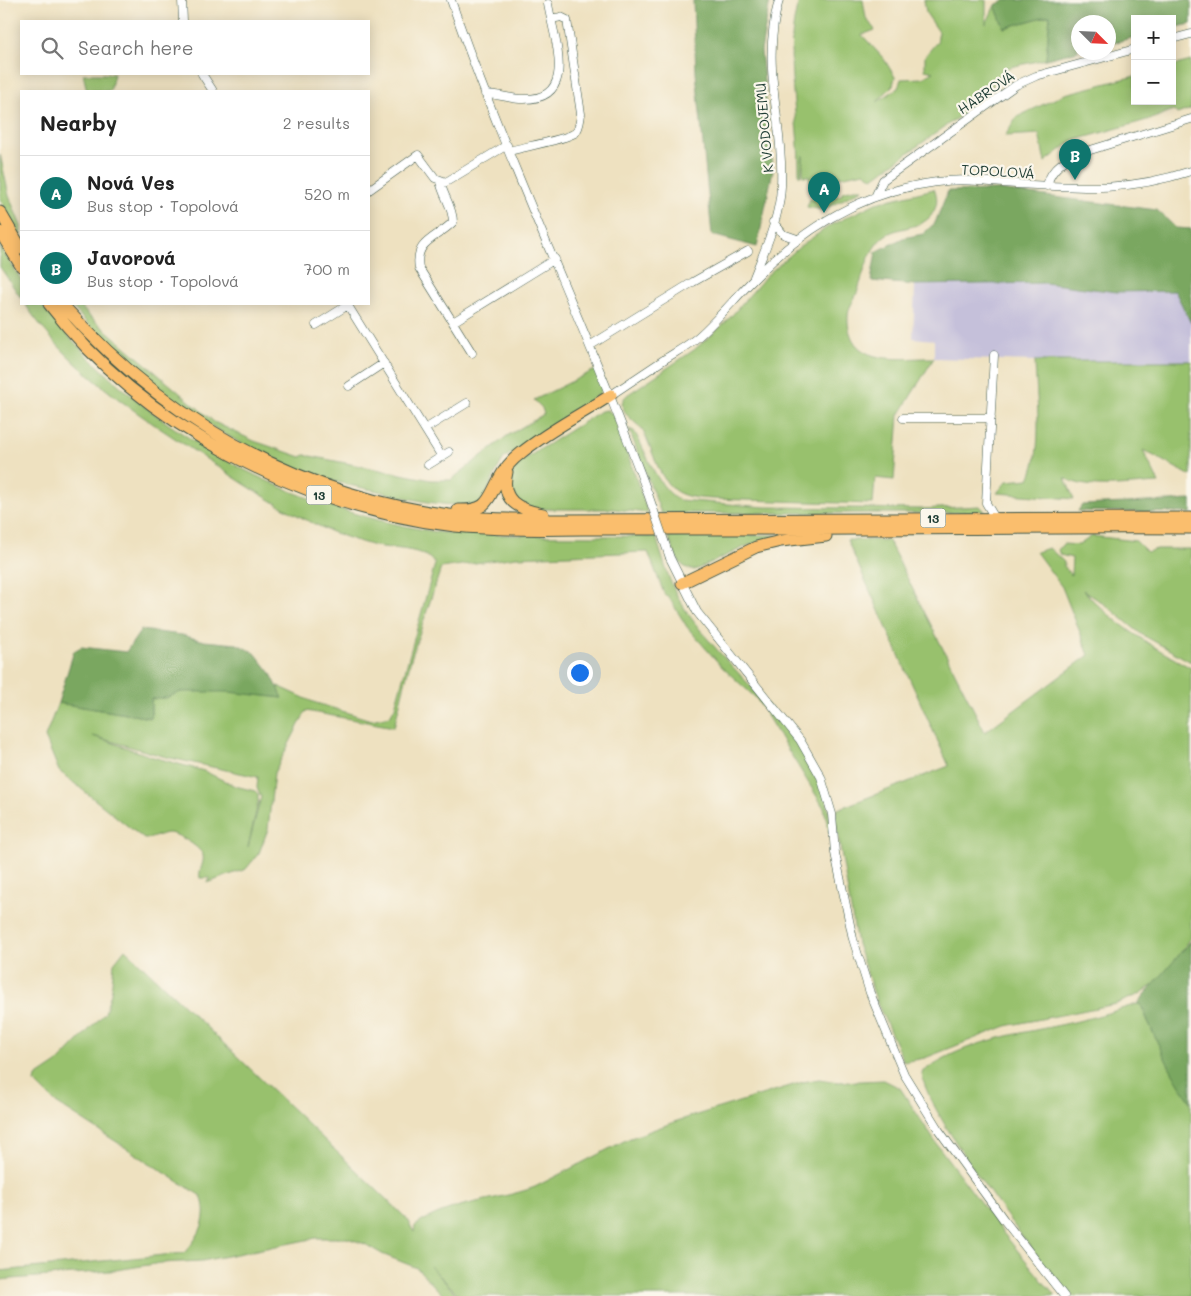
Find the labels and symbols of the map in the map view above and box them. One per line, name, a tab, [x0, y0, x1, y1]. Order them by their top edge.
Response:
north arrow	[1071, 15, 1116, 60]
street label: HABROVÁ	[954, 66, 1018, 118]
street label: K VODOJEMU	[751, 82, 777, 174]
pin: B	[1059, 139, 1091, 180]
street label: TOPOLOVÁ	[961, 160, 1035, 182]
pin: A	[808, 172, 840, 213]
road number: 13	[306, 486, 332, 504]
road number: 13	[920, 508, 946, 528]
your location	[567, 660, 593, 686]

